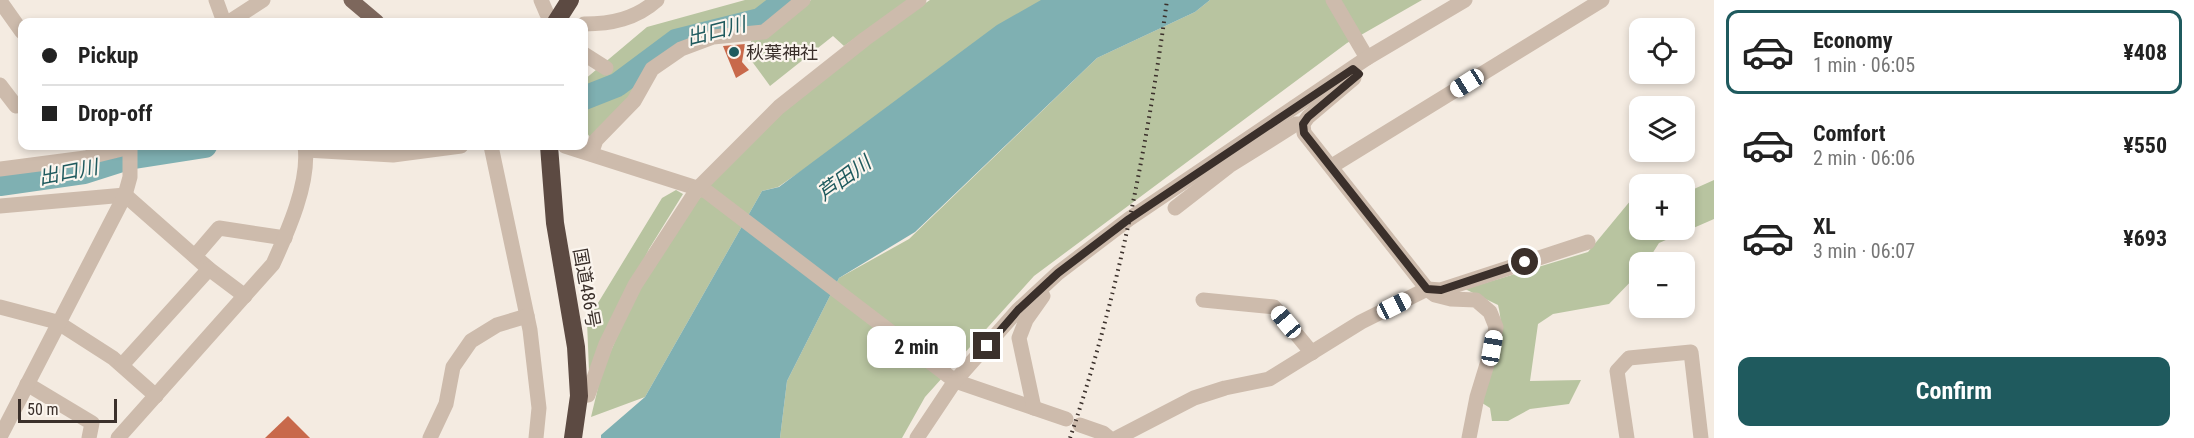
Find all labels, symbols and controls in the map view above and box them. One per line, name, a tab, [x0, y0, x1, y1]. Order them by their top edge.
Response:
water label: 出口川	[684, 12, 750, 50]
map controls	[1629, 18, 1695, 318]
button: locate	[1629, 18, 1695, 84]
icon: car	[1741, 25, 1795, 79]
text: Economy	[1813, 28, 1893, 53]
text: ¥408	[2123, 40, 2167, 65]
place label: 秋葉神社	[746, 42, 818, 63]
text: Pickup	[78, 43, 138, 68]
marker: 秋葉神社	[727, 45, 741, 59]
text: 1 min · 06:05	[1813, 53, 1915, 77]
car	[1447, 66, 1487, 100]
button: layers	[1629, 96, 1695, 162]
text: Drop-off	[78, 101, 152, 126]
icon: car	[1741, 118, 1795, 172]
text: Comfort	[1813, 121, 1886, 146]
text: ¥550	[2123, 133, 2167, 158]
text: 2 min · 06:06	[1813, 146, 1915, 170]
water label: 芦田川	[813, 149, 877, 205]
water label: 出口川	[36, 154, 102, 190]
button: +	[1629, 174, 1695, 240]
icon: car	[1741, 211, 1795, 265]
text: XL	[1813, 214, 1836, 239]
text: ¥693	[2123, 226, 2167, 251]
text: 3 min · 06:07	[1813, 239, 1915, 263]
street label: 国道486号	[570, 246, 604, 330]
route start	[1511, 248, 1538, 275]
button: −	[1629, 252, 1695, 318]
car	[1374, 290, 1414, 322]
car	[1268, 302, 1304, 342]
callout: 2 min	[867, 325, 966, 367]
car	[1480, 329, 1504, 367]
route end	[973, 332, 1000, 359]
text: 2 min	[894, 335, 939, 359]
button: Confirm	[1738, 357, 2170, 426]
scale bar	[18, 396, 117, 424]
text: 50 m	[27, 400, 59, 419]

